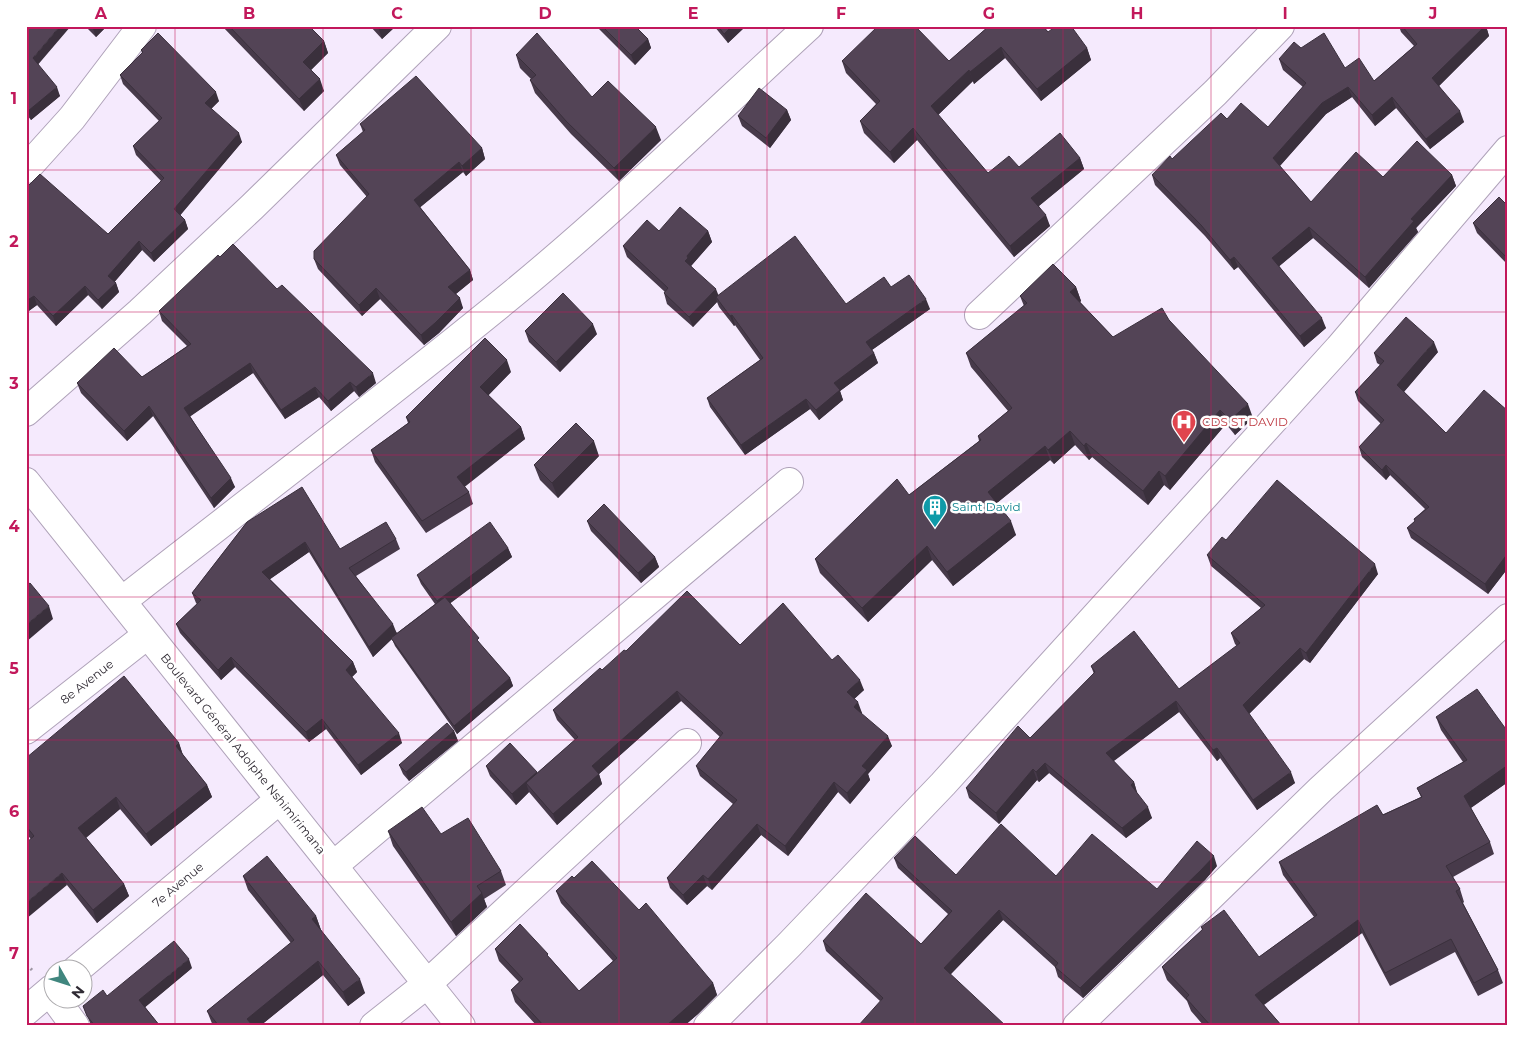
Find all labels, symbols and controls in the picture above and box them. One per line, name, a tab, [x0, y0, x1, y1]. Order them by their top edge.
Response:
text: A	[94, 4, 108, 23]
text: B	[243, 4, 255, 23]
text: C	[391, 4, 403, 23]
text: D	[538, 4, 552, 23]
text: E	[688, 4, 698, 23]
text: F	[836, 4, 846, 23]
text: G	[983, 4, 995, 23]
text: H	[1131, 4, 1143, 23]
text: I	[1282, 4, 1288, 23]
text: J	[1428, 4, 1437, 23]
text: 1	[11, 89, 17, 108]
text: 2	[9, 232, 19, 251]
text: 3	[8, 374, 19, 393]
hospital icon: CDS ST DAVID	[1171, 409, 1197, 443]
place label: CDS ST DAVID	[1202, 414, 1288, 429]
building icon: Saint David	[922, 494, 948, 528]
place label: Saint David	[952, 499, 1021, 514]
text: 4	[8, 517, 20, 536]
street label: Boulevard Général Adolphe Nshimirimana	[158, 650, 329, 857]
street label: 8e Avenue	[57, 656, 116, 707]
text: 5	[9, 659, 19, 678]
text: 6	[9, 802, 19, 821]
street label: 7e Avenue	[149, 859, 206, 910]
text: 7	[9, 944, 19, 963]
north arrow	[42, 960, 92, 1010]
text: N	[68, 982, 89, 1002]

